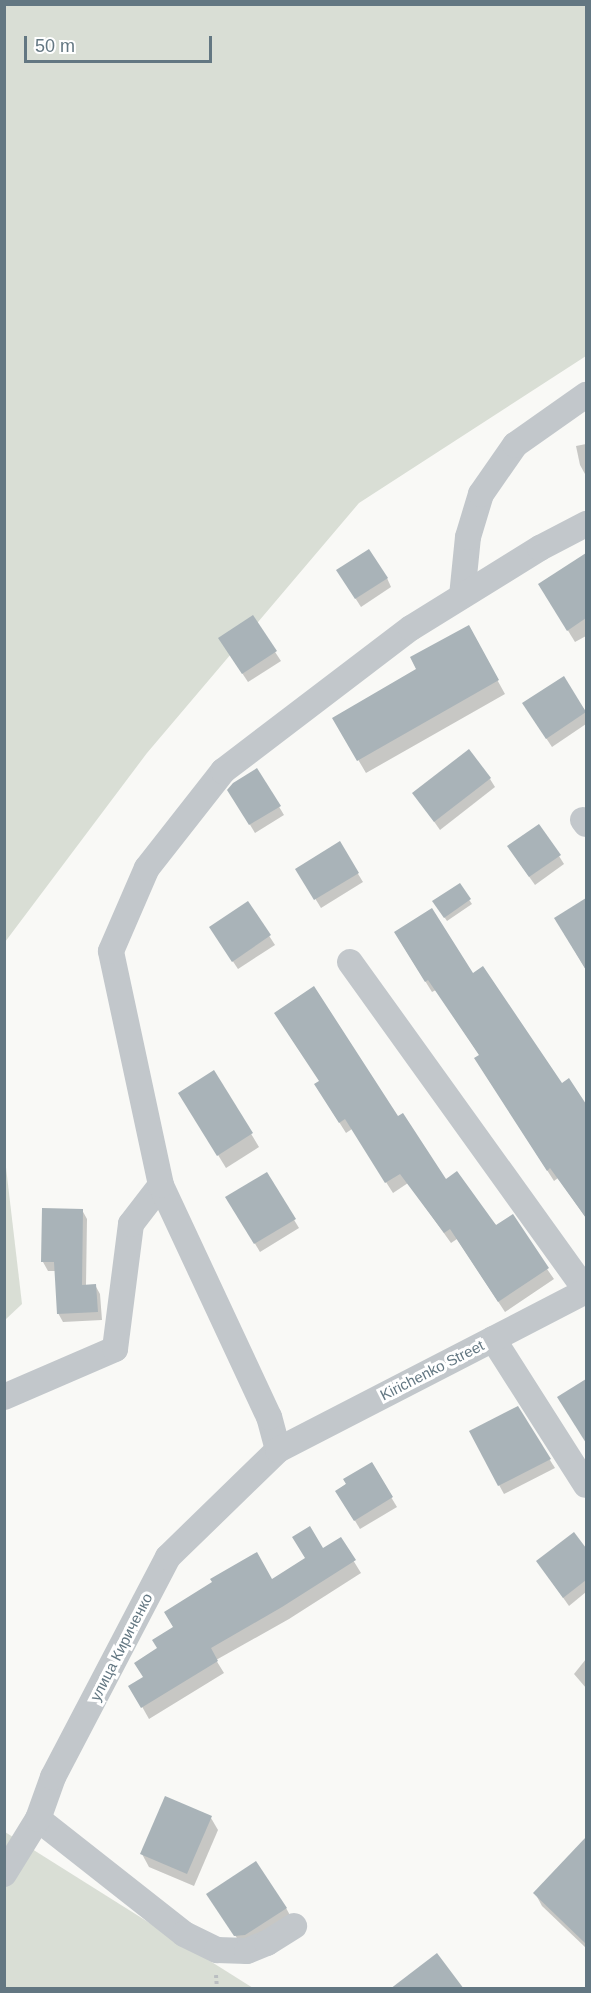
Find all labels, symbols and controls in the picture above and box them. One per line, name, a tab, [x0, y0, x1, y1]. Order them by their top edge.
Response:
scale bar	[27, 24, 214, 62]
text: 50 m	[35, 36, 75, 56]
street label: Kirichenko Street	[377, 1336, 487, 1404]
street label: улица Кириченко	[86, 1590, 156, 1704]

